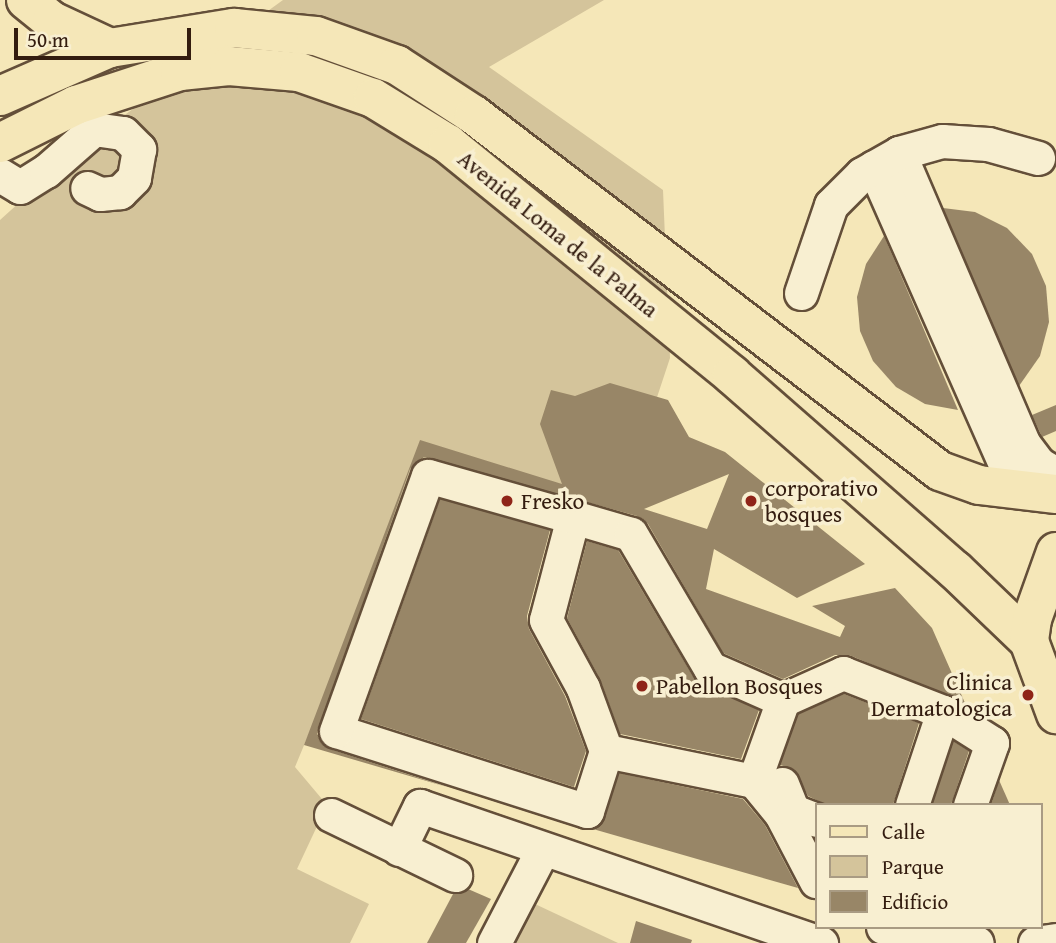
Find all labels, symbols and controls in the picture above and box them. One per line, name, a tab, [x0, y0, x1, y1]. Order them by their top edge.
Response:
scale bar	[18, 14, 194, 58]
text: 50 m	[27, 24, 69, 55]
street label: Avenida Loma de la Palma	[452, 145, 664, 323]
place label: corporativo bosques	[765, 474, 878, 528]
place label: Fresko	[521, 487, 584, 515]
marker: Fresko	[499, 493, 515, 509]
marker: corporativo bosques	[743, 493, 759, 509]
place label: Clinica Dermatologica	[871, 668, 1012, 722]
place label: Pabellon Bosques	[656, 672, 823, 700]
marker: Pabellon Bosques	[634, 678, 650, 694]
marker: Clinica Dermatologica	[1018, 685, 1038, 705]
legend	[814, 803, 1042, 929]
text: Calle	[882, 816, 925, 847]
text: Parque	[882, 851, 944, 882]
text: Edificio	[882, 886, 948, 917]

